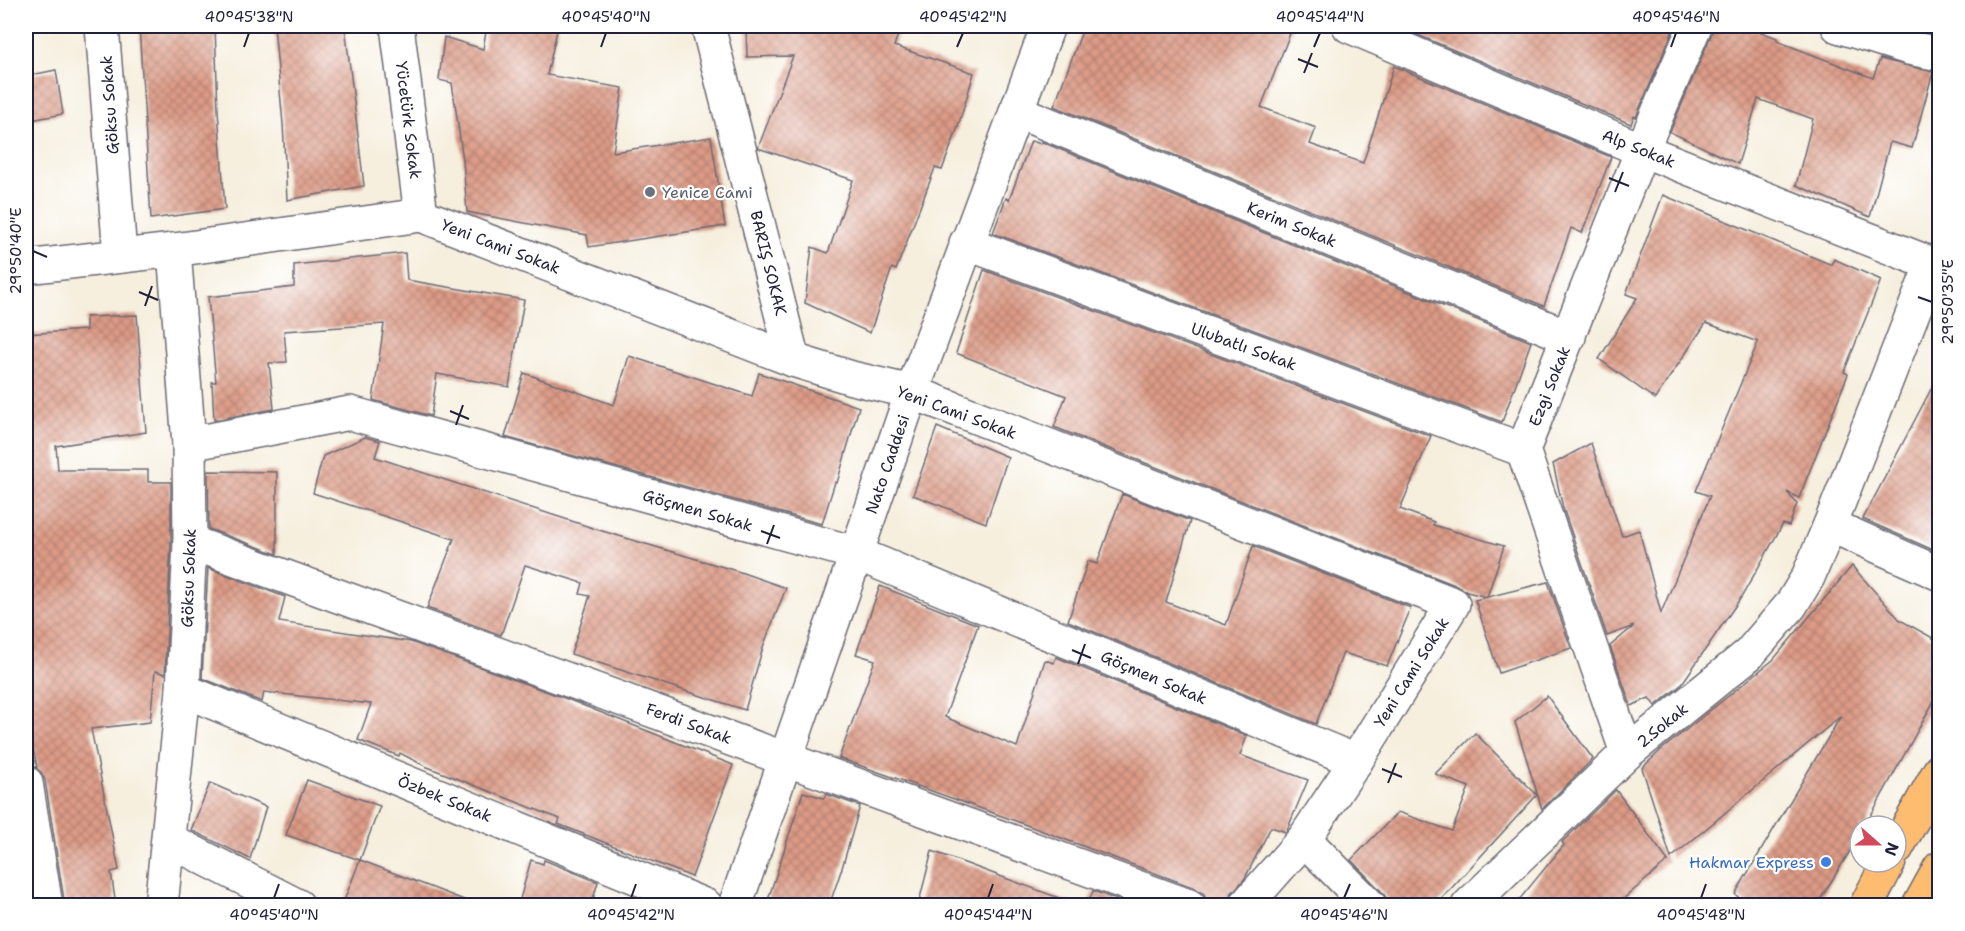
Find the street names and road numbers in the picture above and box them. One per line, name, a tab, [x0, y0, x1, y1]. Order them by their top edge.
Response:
street label: Göksu Sokak	[96, 55, 123, 155]
street label: Yücetürk Sokak	[391, 60, 426, 180]
street label: Alp Sokak	[1599, 124, 1678, 173]
street label: Kerim Sokak	[1244, 197, 1340, 252]
street label: BARIŞ SOKAK	[745, 208, 792, 318]
street label: Yeni Cami Sokak	[438, 214, 563, 279]
street label: Ulubatlı Sokak	[1188, 318, 1300, 375]
street label: Ezgi Sokak	[1524, 343, 1575, 429]
street label: Yeni Cami Sokak	[894, 381, 1020, 444]
street label: Nato Caddesi	[861, 412, 914, 517]
street label: Göçmen Sokak	[640, 485, 755, 536]
street label: Göksu Sokak	[176, 528, 201, 628]
street label: Yeni Cami Sokak	[1369, 613, 1454, 731]
street label: Göçmen Sokak	[1097, 646, 1210, 709]
street label: Ferdi Sokak	[643, 698, 735, 749]
street label: 2.Sokak	[1632, 698, 1692, 753]
street label: Özbek Sokak	[395, 770, 495, 827]

